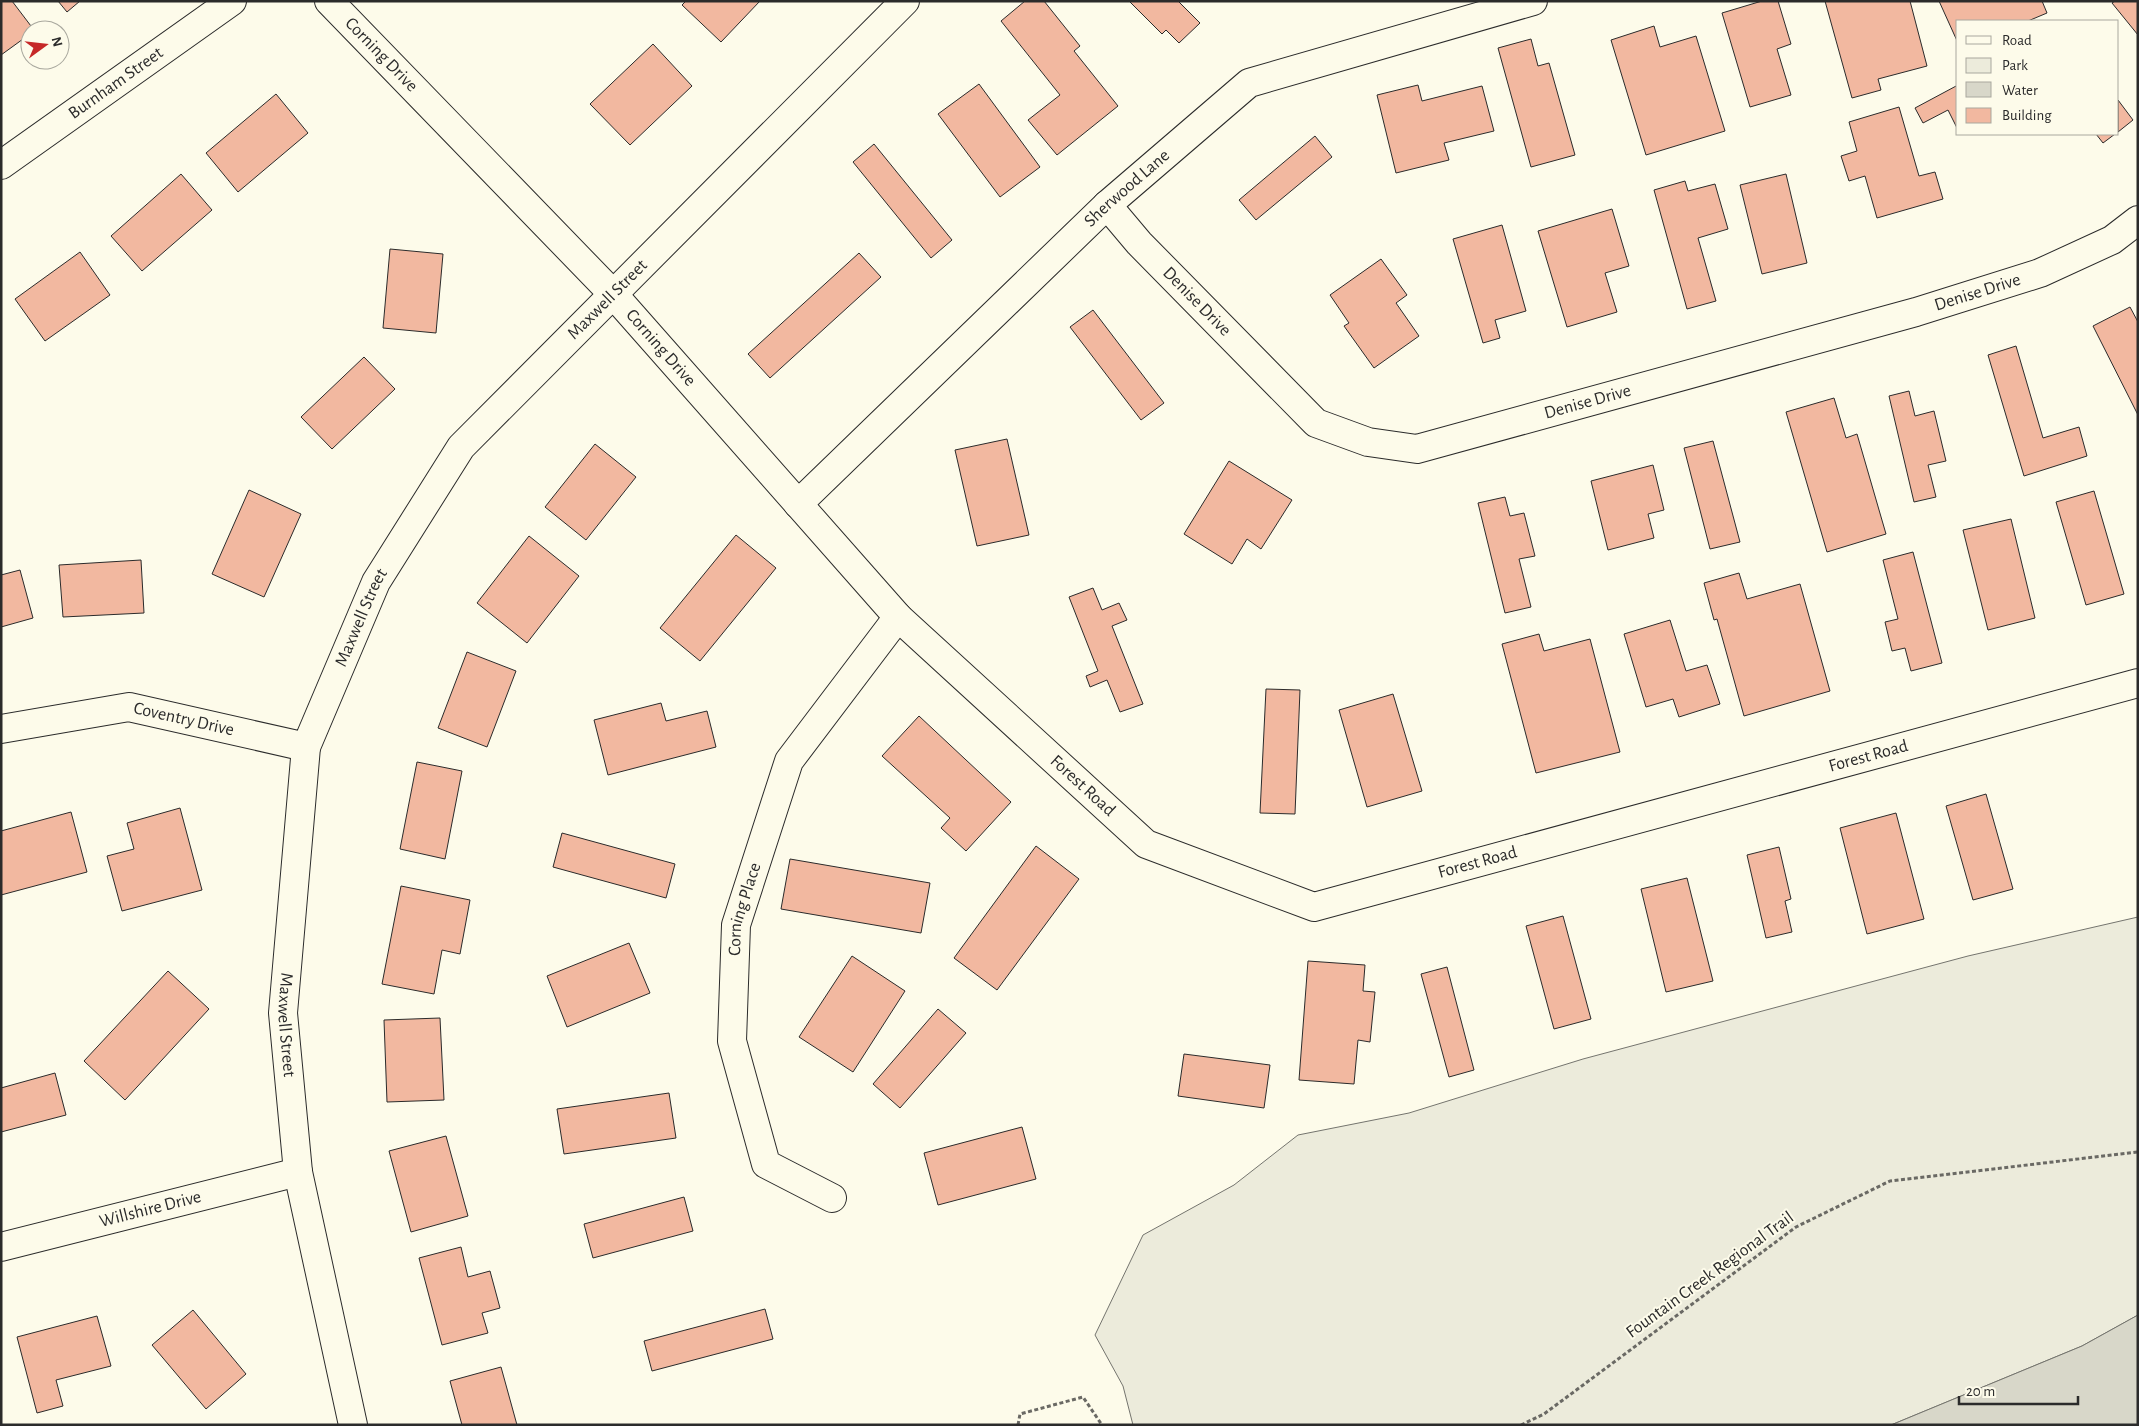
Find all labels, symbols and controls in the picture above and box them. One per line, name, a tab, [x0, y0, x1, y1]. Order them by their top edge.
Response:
street label: Corning Drive	[341, 14, 421, 95]
north arrow	[20, 20, 70, 70]
legend	[1956, 20, 2119, 135]
text: Road	[2002, 33, 2032, 48]
text: N	[49, 35, 65, 48]
street label: Burnham Street	[65, 44, 167, 123]
text: Park	[2002, 58, 2028, 73]
text: Water	[2002, 83, 2038, 98]
text: Building	[2002, 108, 2052, 123]
street label: Sherwood Lane	[1081, 146, 1173, 231]
street label: Maxwell Street	[564, 256, 651, 343]
street label: Denise Drive	[1159, 264, 1234, 340]
street label: Denise Drive	[1932, 271, 2023, 315]
street label: Corning Drive	[622, 306, 699, 390]
street label: Denise Drive	[1542, 382, 1633, 423]
street label: Maxwell Street	[332, 565, 391, 669]
street label: Coventry Drive	[132, 699, 236, 739]
street label: Forest Road	[1827, 737, 1910, 776]
street label: Forest Road	[1047, 752, 1119, 820]
street label: Forest Road	[1436, 843, 1519, 882]
street label: Corning Place	[726, 860, 765, 956]
street label: Maxwell Street	[274, 972, 298, 1078]
street label: Willshire Drive	[98, 1188, 203, 1231]
street label: Fountain Creek Regional Trail	[1623, 1208, 1797, 1342]
scale bar	[1959, 1374, 2078, 1406]
text: 20 m	[1966, 1384, 1995, 1399]

